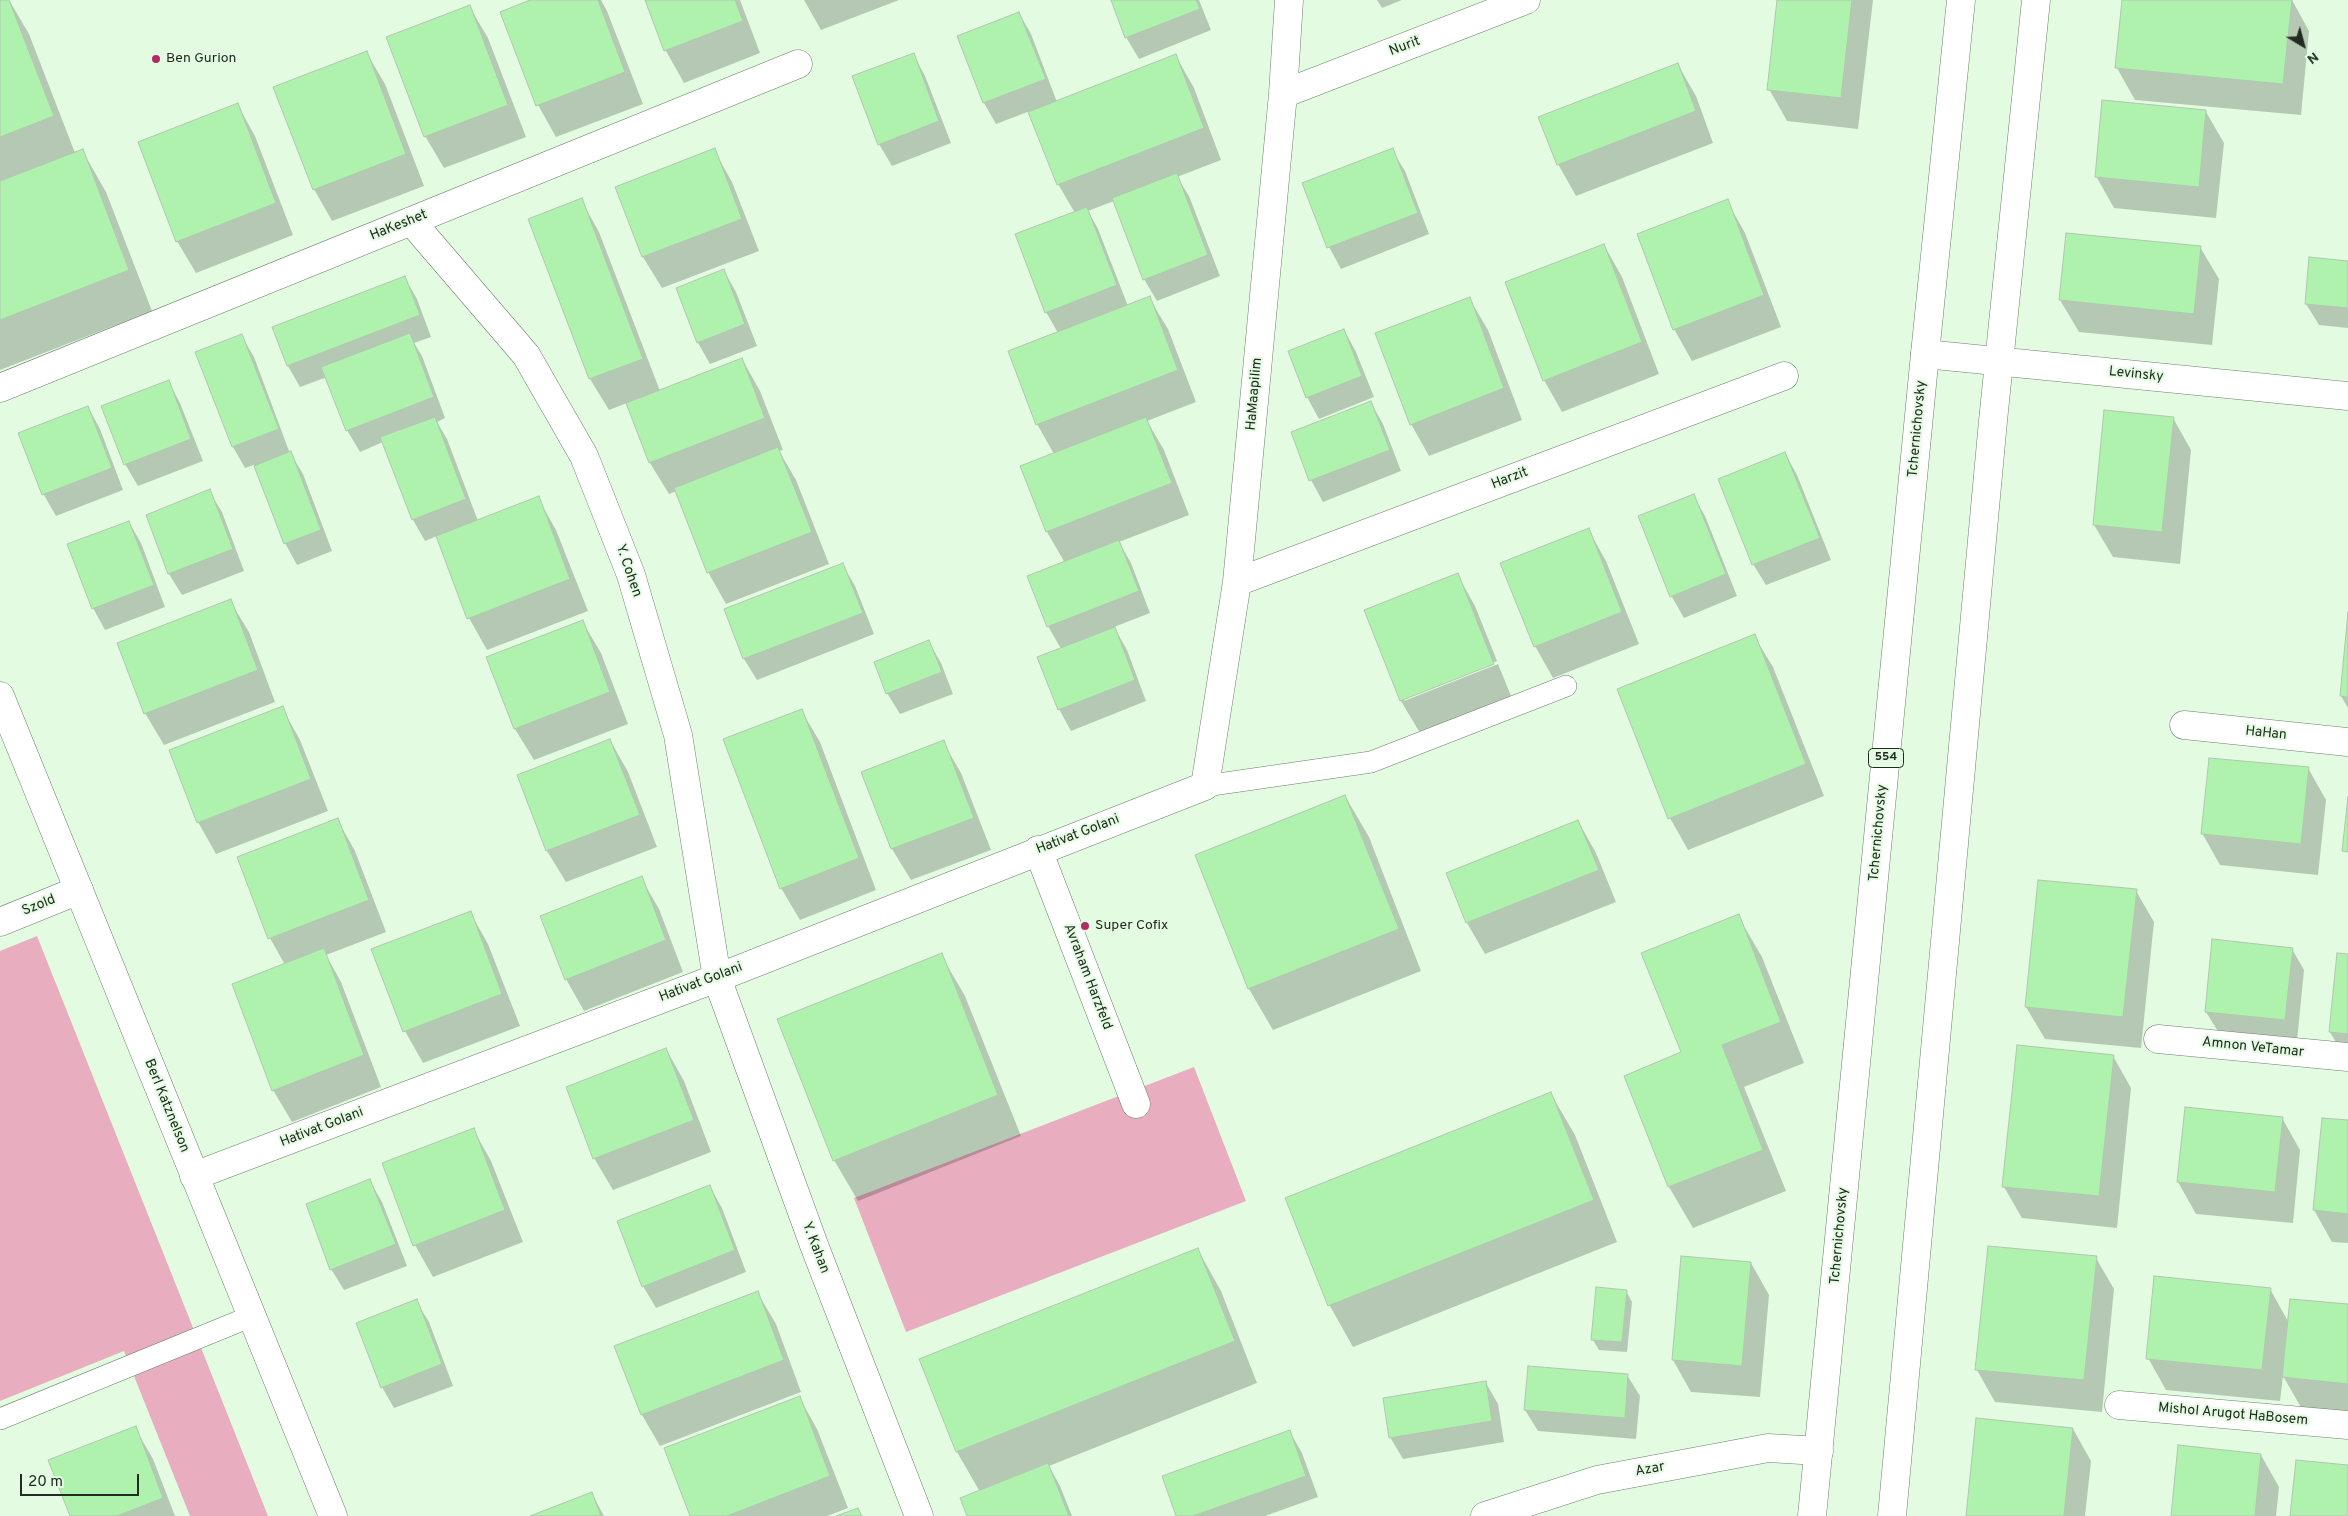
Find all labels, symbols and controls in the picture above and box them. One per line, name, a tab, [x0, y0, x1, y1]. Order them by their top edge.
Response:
north arrow	[2278, 20, 2328, 70]
street label: Nurit	[1387, 33, 1423, 61]
text: N	[2303, 48, 2321, 67]
place label: Ben Gurion	[166, 51, 236, 67]
marker: Ben Gurion	[150, 53, 162, 65]
street label: HaKeshet	[368, 207, 430, 245]
street label: HaMaapilim	[1243, 357, 1267, 431]
street label: Levinsky	[2108, 364, 2164, 386]
street label: Tchernichovsky	[1905, 380, 1931, 478]
street label: Harzit	[1489, 464, 1531, 494]
street label: Y. Cohen	[611, 542, 645, 600]
street label: HaHan	[2244, 723, 2288, 745]
road number: 554	[1868, 748, 1904, 768]
street label: Tchernichovsky	[1866, 784, 1892, 882]
street label: Hativat Golani	[1034, 811, 1122, 859]
street label: Szold	[20, 892, 58, 920]
place label: Super Cofix	[1095, 918, 1168, 934]
marker: Super Cofix	[1079, 920, 1091, 932]
street label: Avraham Harzfeld	[1059, 922, 1115, 1032]
street label: Hativat Golani	[657, 959, 745, 1007]
street label: Amnon VeTamar	[2201, 1034, 2305, 1062]
street label: Berl Katznelson	[140, 1057, 192, 1155]
street label: Hativat Golani	[278, 1104, 366, 1152]
street label: Tchernichovsky	[1827, 1187, 1853, 1285]
street label: Y. Kahan	[798, 1220, 832, 1276]
street label: Mishol Arugot HaBosem	[2157, 1400, 2309, 1430]
street label: Azar	[1634, 1459, 1666, 1481]
scale bar	[22, 1464, 141, 1496]
text: 20 m	[28, 1473, 63, 1492]

